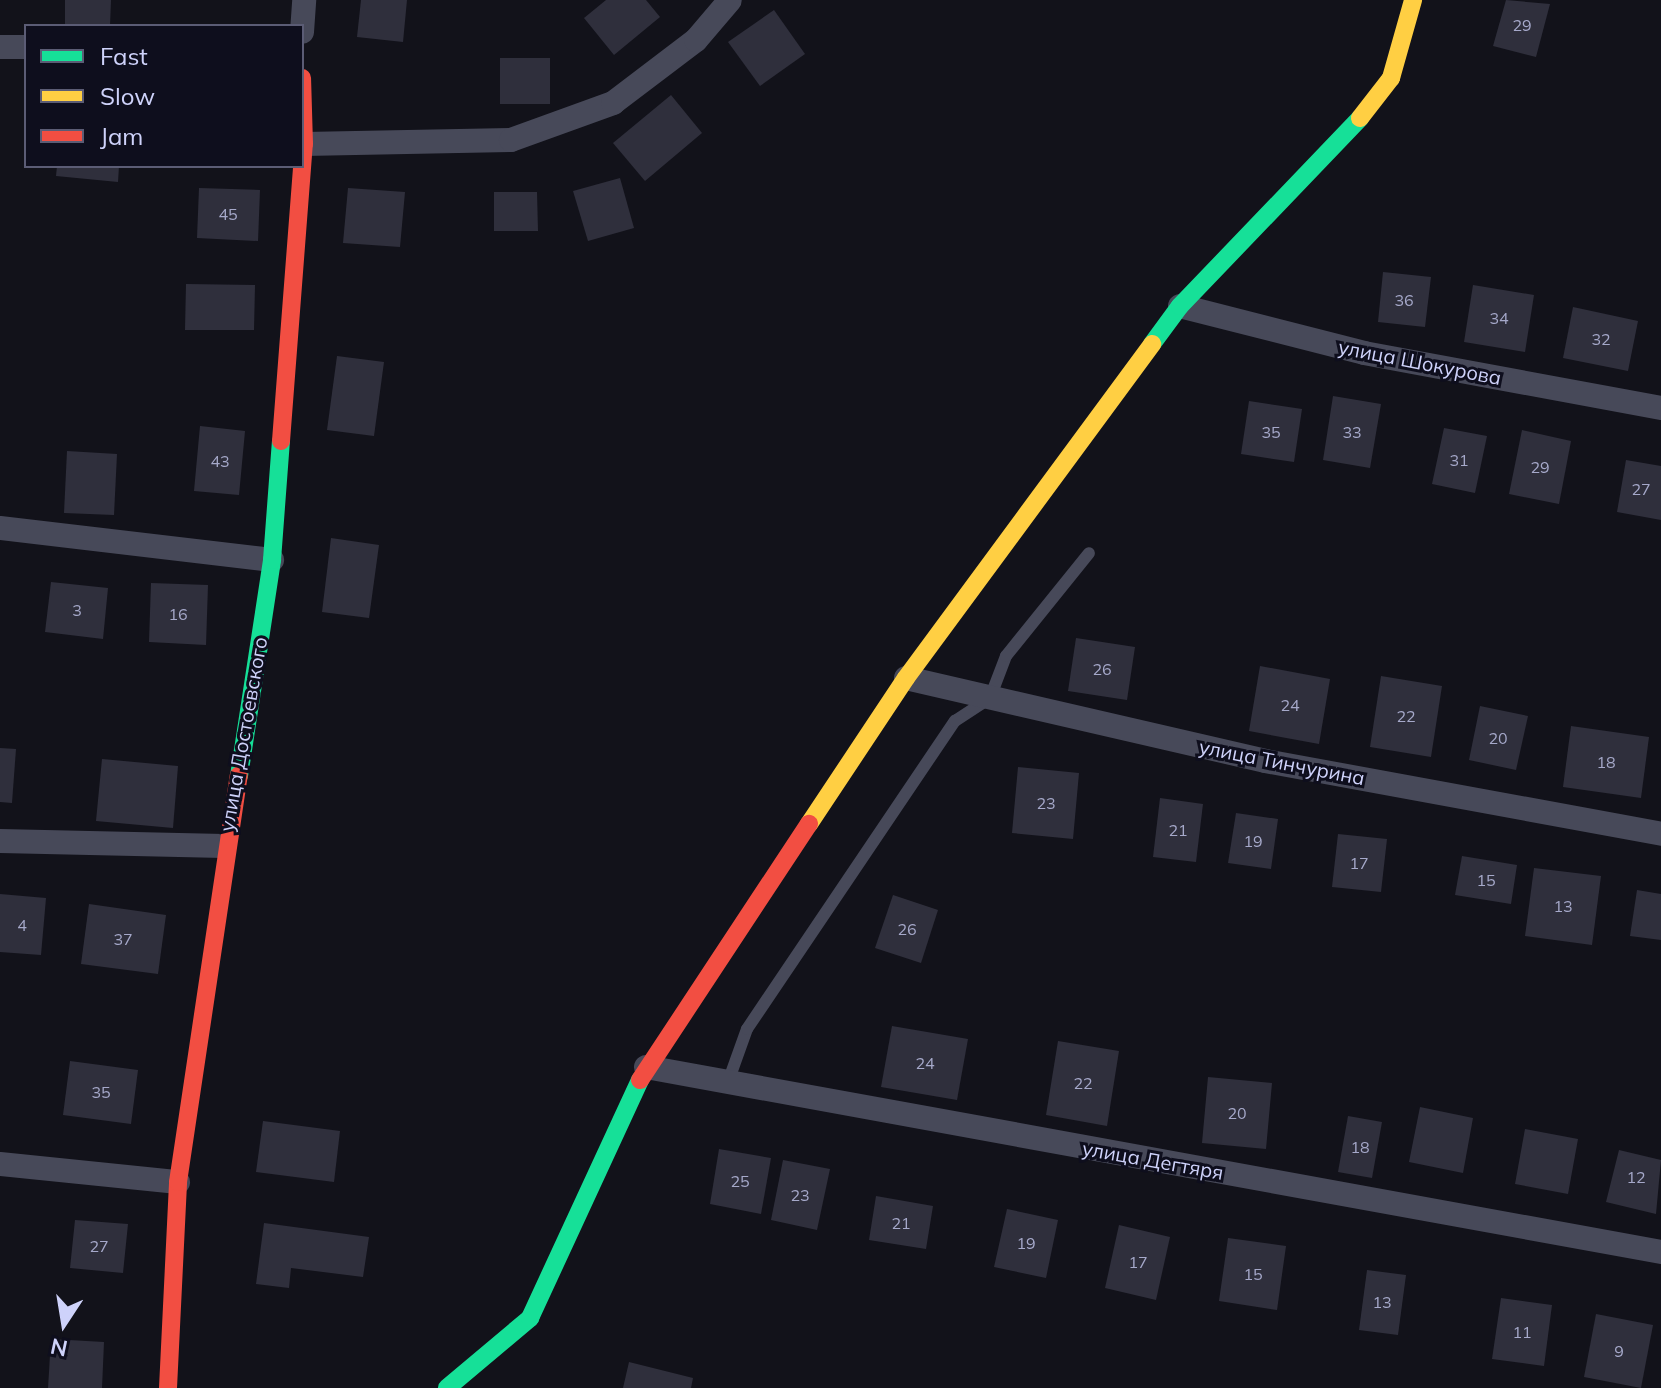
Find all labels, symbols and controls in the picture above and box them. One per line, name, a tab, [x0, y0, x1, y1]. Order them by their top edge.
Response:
house number: 29	[1512, 15, 1532, 35]
legend	[24, 24, 304, 168]
text: Fast	[100, 41, 148, 71]
text: Slow	[100, 81, 155, 111]
text: Jam	[100, 121, 143, 151]
house number: 45	[218, 204, 238, 224]
house number: 36	[1394, 290, 1414, 310]
house number: 34	[1489, 308, 1509, 328]
house number: 32	[1591, 329, 1611, 349]
street label: улица Шокурова	[1336, 334, 1504, 390]
house number: 35	[1261, 422, 1281, 442]
house number: 33	[1342, 422, 1362, 442]
house number: 31	[1449, 450, 1469, 470]
house number: 43	[210, 451, 230, 471]
house number: 29	[1530, 457, 1550, 477]
house number: 27	[1631, 479, 1651, 499]
house number: 3	[72, 600, 82, 620]
house number: 16	[168, 604, 188, 624]
street label: улица Достоевского	[214, 635, 272, 833]
house number: 26	[1092, 659, 1112, 679]
house number: 24	[1280, 695, 1300, 715]
house number: 22	[1396, 706, 1416, 726]
house number: 20	[1488, 728, 1508, 748]
street label: улица Тинчурина	[1197, 734, 1367, 790]
house number: 18	[1596, 752, 1616, 772]
house number: 23	[1036, 793, 1056, 813]
house number: 21	[1168, 820, 1188, 840]
house number: 19	[1243, 831, 1263, 851]
house number: 17	[1349, 853, 1369, 873]
house number: 15	[1476, 870, 1496, 890]
house number: 13	[1553, 896, 1573, 916]
house number: 4	[17, 915, 27, 935]
house number: 26	[897, 919, 917, 939]
house number: 37	[113, 929, 133, 949]
house number: 24	[915, 1053, 935, 1073]
house number: 22	[1073, 1073, 1093, 1093]
house number: 35	[91, 1082, 111, 1102]
house number: 20	[1227, 1103, 1247, 1123]
street label: улица Дегтяря	[1080, 1136, 1226, 1184]
house number: 18	[1350, 1137, 1370, 1157]
house number: 12	[1626, 1167, 1646, 1187]
house number: 25	[730, 1171, 750, 1191]
house number: 23	[790, 1185, 810, 1205]
house number: 21	[891, 1213, 911, 1233]
house number: 19	[1016, 1233, 1036, 1253]
house number: 27	[89, 1236, 109, 1256]
house number: 17	[1128, 1252, 1148, 1272]
house number: 15	[1243, 1264, 1263, 1284]
north arrow	[24, 1284, 104, 1364]
house number: 13	[1372, 1292, 1392, 1312]
house number: 11	[1512, 1322, 1532, 1342]
text: N	[48, 1332, 70, 1363]
house number: 9	[1614, 1341, 1624, 1361]

